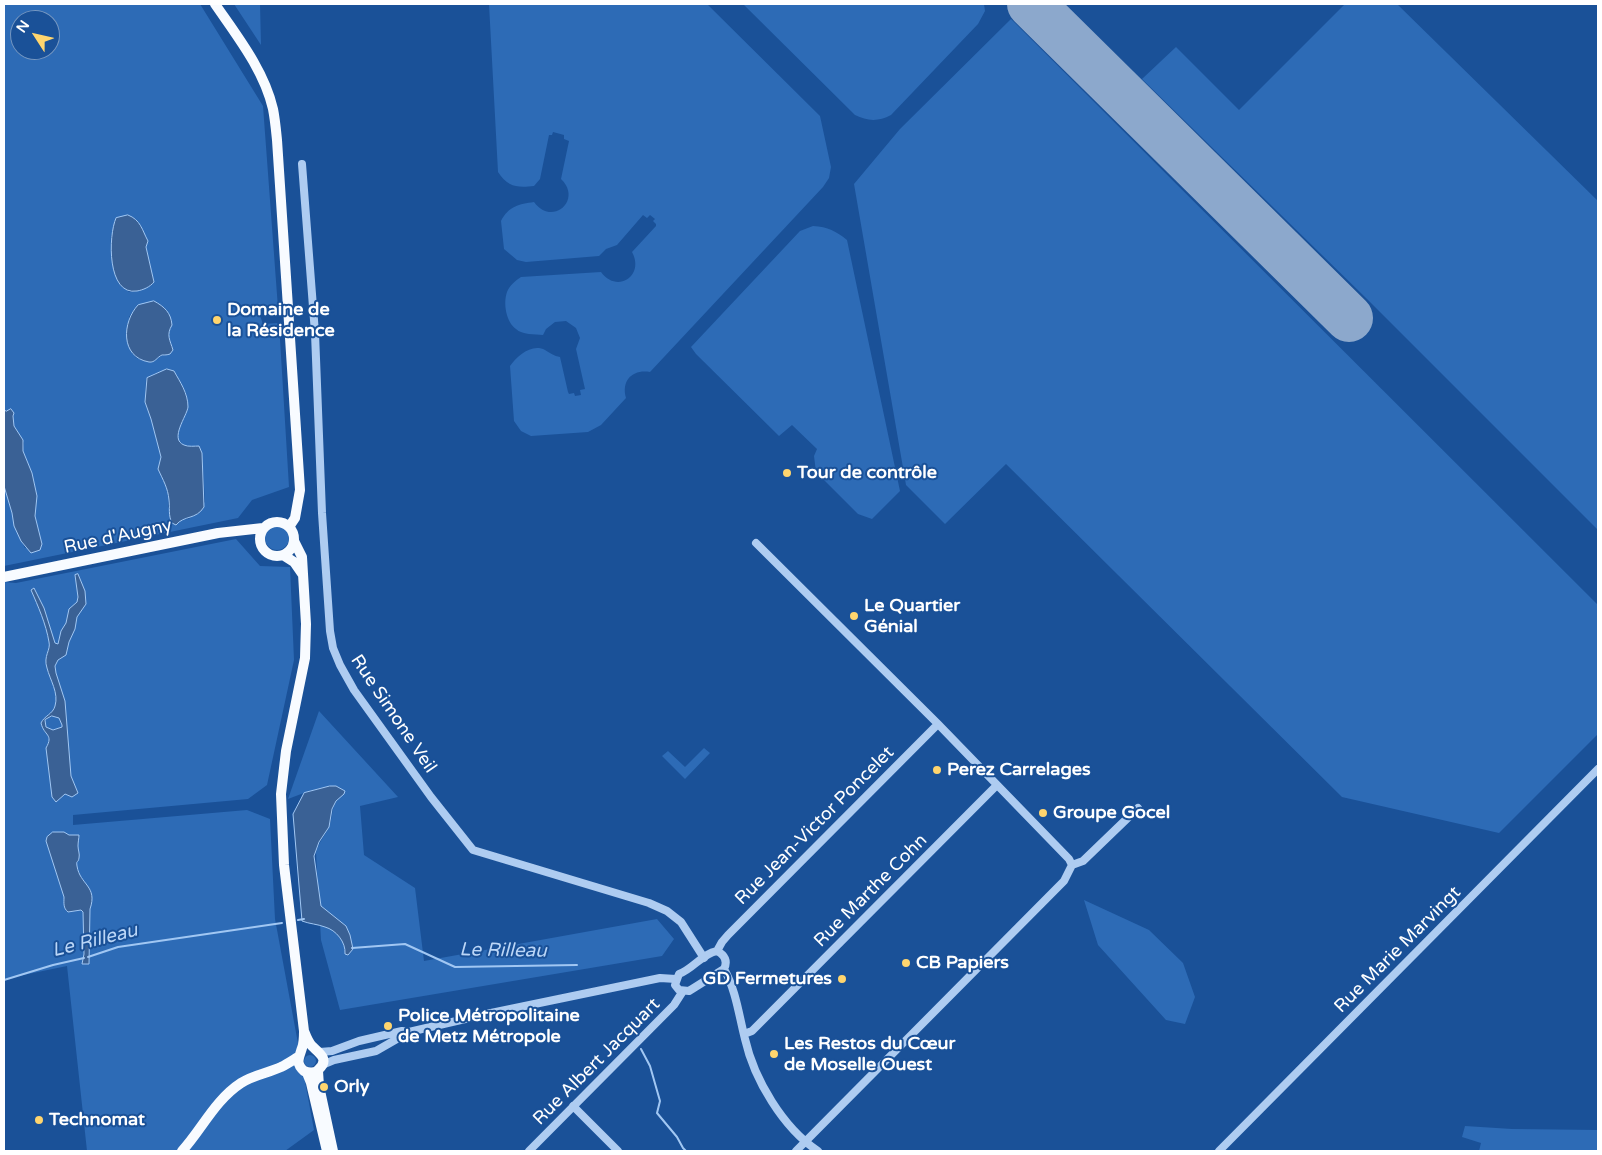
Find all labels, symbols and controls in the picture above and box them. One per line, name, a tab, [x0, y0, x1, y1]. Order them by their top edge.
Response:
north arrow	[10, 10, 60, 60]
text: N	[13, 17, 33, 36]
place label: Domaine de la Résidence	[227, 299, 335, 342]
marker: Domaine de la Résidence	[211, 314, 223, 326]
place label: Tour de contrôle	[797, 462, 937, 484]
marker: Tour de contrôle	[781, 467, 793, 479]
street label: Rue d'Augny	[62, 515, 174, 559]
place label: Le Quartier Génial	[864, 595, 960, 638]
marker: Le Quartier Génial	[848, 610, 860, 622]
street label: Rue Simone Veil	[345, 651, 441, 777]
street label: Rue Jean-Victor Poncelet	[731, 742, 899, 910]
place label: Perez Carrelages	[947, 759, 1091, 781]
marker: Perez Carrelages	[931, 764, 943, 776]
place label: Groupe Gocel	[1053, 802, 1170, 824]
marker: Groupe Gocel	[1037, 807, 1049, 819]
street label: Rue Marthe Cohn	[810, 830, 932, 952]
street label: Rue Marie Marvingt	[1330, 882, 1466, 1018]
water label: Le Rilleau	[50, 919, 140, 963]
water label: Le Rilleau	[459, 939, 547, 963]
place label: CB Papiers	[916, 952, 1009, 974]
marker: CB Papiers	[900, 957, 912, 969]
place label: GD Fermetures	[703, 968, 832, 990]
marker: GD Fermetures	[836, 973, 848, 985]
street label: Rue Albert Jacquart	[529, 994, 665, 1130]
place label: Police Métropolitaine de Metz Métropole	[398, 1005, 580, 1048]
marker: Police Métropolitaine de Metz Métropole	[382, 1020, 394, 1032]
place label: Les Restos du Cœur de Moselle Ouest	[784, 1033, 955, 1076]
marker: Les Restos du Cœur de Moselle Ouest	[768, 1048, 780, 1060]
place label: Orly	[334, 1076, 369, 1098]
marker: Orly	[318, 1081, 330, 1093]
place label: Technomat	[49, 1109, 145, 1131]
marker: Technomat	[33, 1114, 45, 1126]

